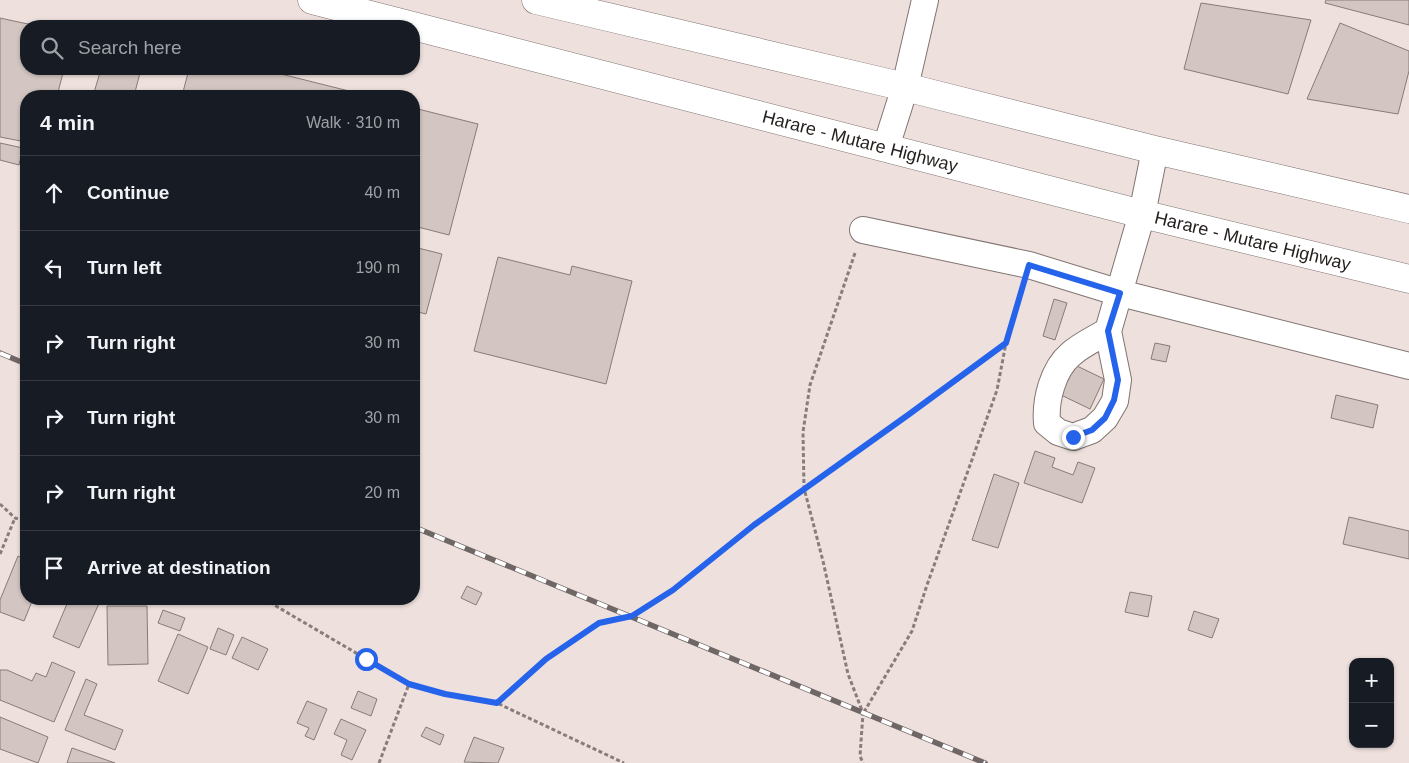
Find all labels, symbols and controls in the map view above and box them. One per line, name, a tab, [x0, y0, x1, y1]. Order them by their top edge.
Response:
search box	[20, 20, 420, 75]
icon: search	[38, 34, 66, 62]
text: Search here	[78, 37, 182, 58]
street label: Harare - Mutare Highway	[760, 107, 960, 176]
text: 4 min	[40, 111, 95, 134]
text: Walk · 310 m	[306, 114, 400, 131]
icon: ahead	[40, 179, 68, 207]
text: Continue	[87, 182, 169, 203]
text: 40 m	[364, 184, 400, 201]
street label: Harare - Mutare Highway	[1153, 207, 1353, 274]
icon: left	[40, 254, 68, 282]
text: Turn left	[87, 257, 162, 278]
text: 190 m	[356, 259, 400, 276]
icon: right	[40, 329, 68, 357]
text: Turn right	[87, 332, 175, 353]
text: 30 m	[364, 334, 400, 351]
icon: right	[40, 404, 68, 432]
text: Turn right	[87, 407, 175, 428]
text: 30 m	[364, 409, 400, 426]
route end	[1062, 426, 1085, 449]
icon: right	[40, 479, 68, 507]
text: Turn right	[87, 482, 175, 503]
text: 20 m	[364, 484, 400, 501]
icon: arrive	[40, 554, 68, 582]
text: Arrive at destination	[87, 557, 271, 578]
route start	[355, 648, 378, 671]
map controls	[1349, 658, 1394, 748]
button: +	[1349, 658, 1394, 703]
button: −	[1349, 703, 1394, 748]

